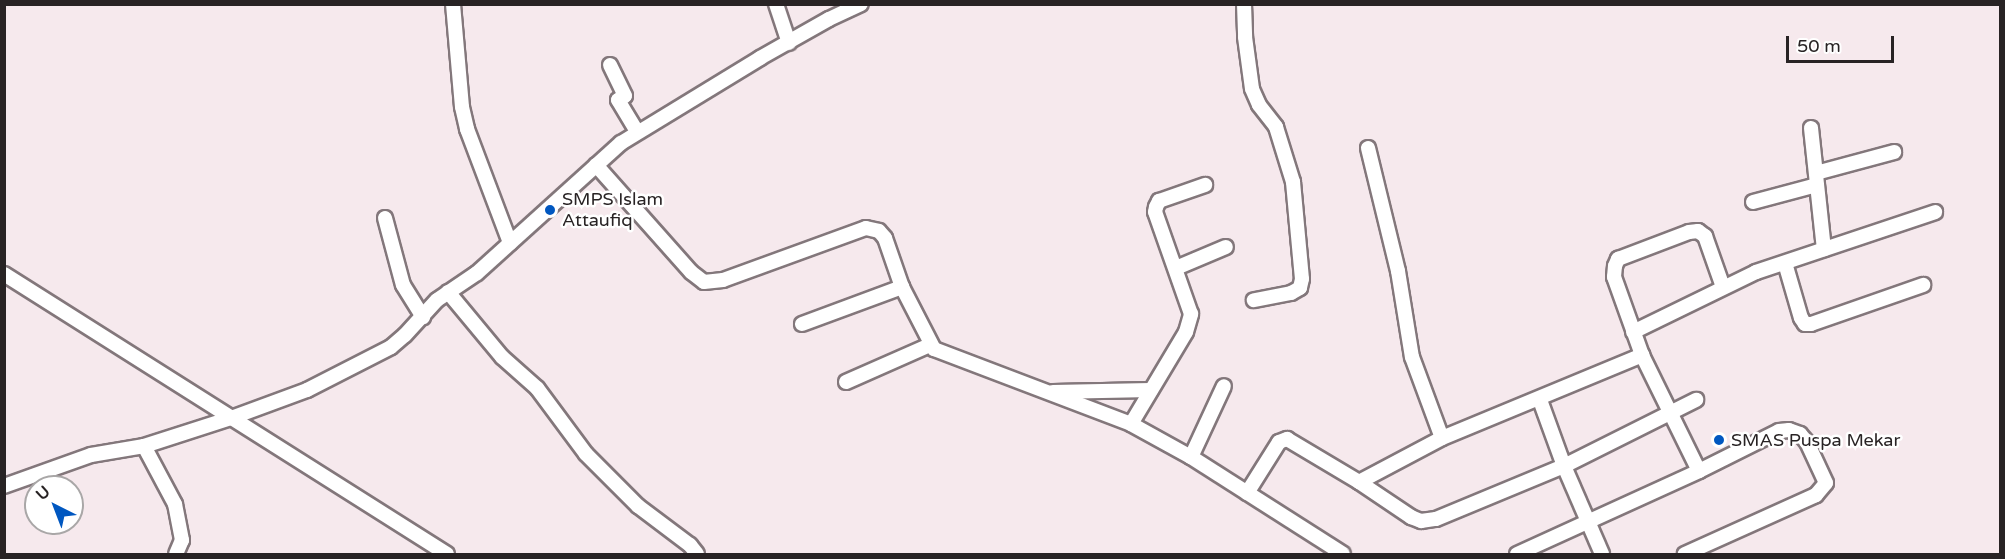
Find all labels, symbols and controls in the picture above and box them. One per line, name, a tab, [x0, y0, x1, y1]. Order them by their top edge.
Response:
scale bar	[1789, 24, 1897, 62]
text: 50 m	[1797, 35, 1841, 57]
place label: SMPS Islam Attaufiq	[562, 189, 663, 232]
marker: SMPS Islam Attaufiq	[543, 203, 557, 217]
place label: SMAS Puspa Mekar	[1731, 429, 1900, 451]
marker: SMAS Puspa Mekar	[1712, 433, 1726, 447]
north arrow	[24, 475, 84, 535]
text: U	[32, 482, 54, 505]

